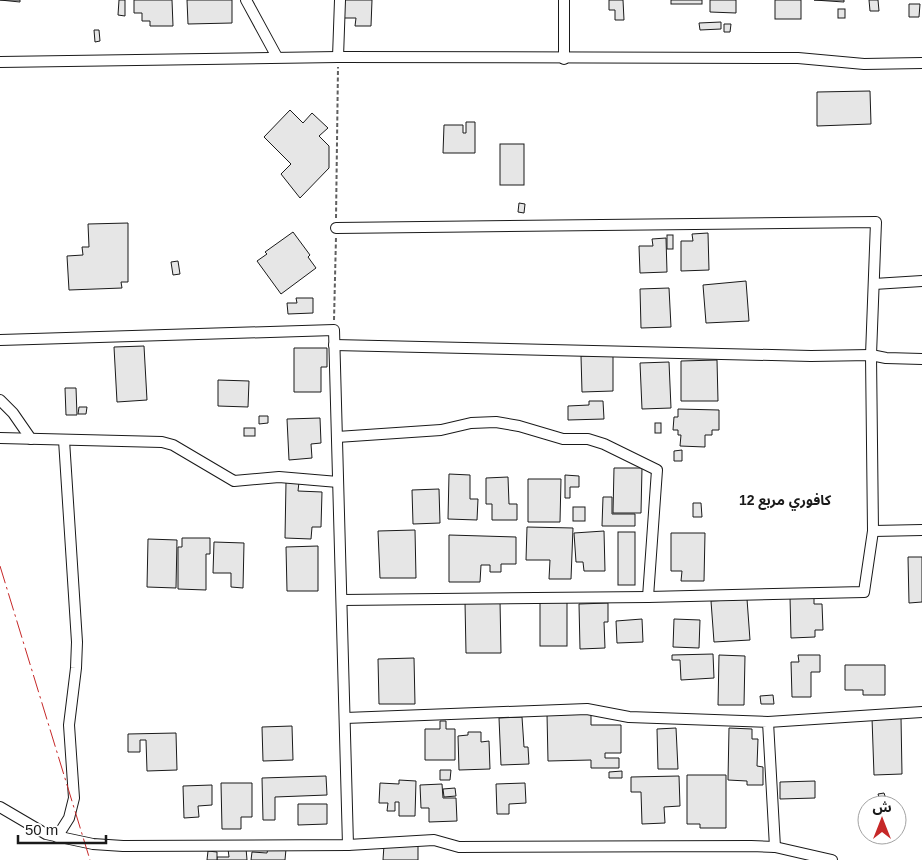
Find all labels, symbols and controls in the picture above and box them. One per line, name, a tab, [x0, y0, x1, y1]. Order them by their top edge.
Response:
district label: كافوري مربع 12	[739, 492, 832, 511]
north arrow	[857, 795, 907, 845]
text: ش	[872, 799, 892, 815]
scale bar	[18, 812, 105, 844]
text: 50 m	[25, 821, 58, 838]

